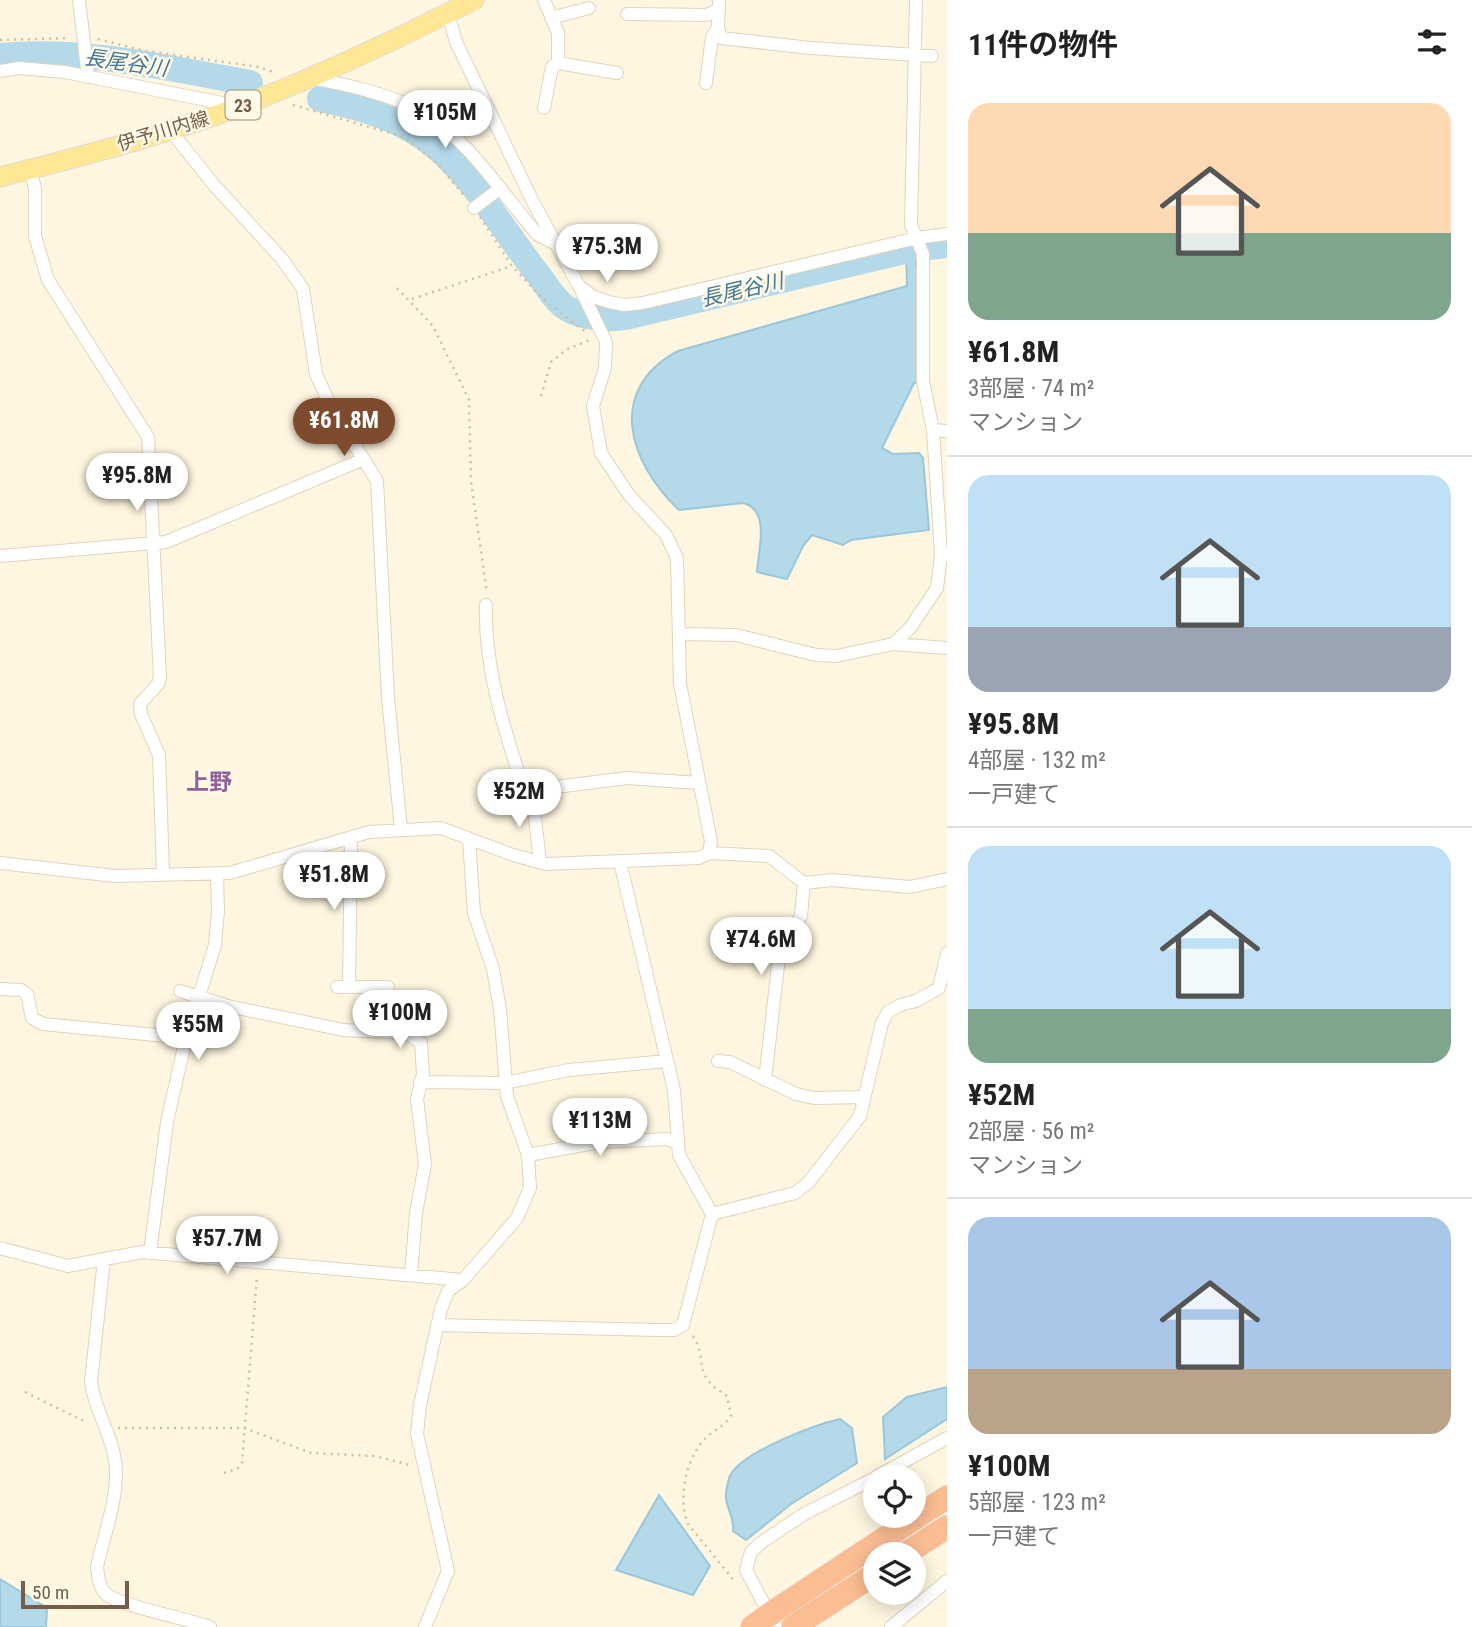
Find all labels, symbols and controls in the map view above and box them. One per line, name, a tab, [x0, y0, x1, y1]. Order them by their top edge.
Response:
icon: filters	[1413, 23, 1451, 61]
text: 11件の物件	[968, 27, 1118, 62]
water label: 長尾谷川	[83, 45, 171, 81]
road number: 23	[226, 90, 260, 120]
pin: ¥105M	[396, 90, 494, 150]
text: ¥105M	[413, 99, 477, 126]
street label: 伊予川内線	[114, 106, 212, 156]
icon: home	[1147, 148, 1273, 274]
pin: ¥75.3M	[550, 224, 664, 284]
text: ¥75.3M	[572, 233, 642, 260]
water label: 長尾谷川	[698, 268, 788, 311]
text: ¥61.8M	[968, 334, 1059, 369]
text: 3部屋 · 74 m²	[968, 375, 1094, 402]
pin: ¥61.8M	[287, 398, 401, 458]
text: ¥61.8M	[309, 407, 379, 434]
text: マンション	[968, 409, 1083, 436]
pin: ¥95.8M	[80, 454, 194, 513]
text: ¥95.8M	[102, 462, 172, 489]
icon: home	[1147, 520, 1273, 646]
text: ¥95.8M	[968, 706, 1059, 741]
text: 4部屋 · 132 m²	[968, 747, 1106, 774]
district label: 上野	[186, 769, 232, 796]
pin: ¥52M	[478, 770, 560, 829]
text: ¥52M	[493, 778, 545, 805]
text: 一戸建て	[968, 781, 1060, 808]
pin: ¥51.8M	[277, 852, 391, 912]
text: ¥51.8M	[299, 861, 369, 888]
icon: home	[1147, 891, 1273, 1017]
pin: ¥74.6M	[704, 918, 818, 977]
text: ¥74.6M	[726, 926, 796, 953]
pin: ¥100M	[351, 990, 449, 1050]
text: ¥100M	[368, 999, 432, 1026]
pin: ¥55M	[157, 1002, 239, 1062]
text: ¥55M	[172, 1011, 224, 1038]
text: ¥52M	[968, 1077, 1035, 1112]
pin: ¥113M	[551, 1098, 649, 1158]
text: ¥113M	[568, 1107, 632, 1134]
text: 2部屋 · 56 m²	[968, 1118, 1094, 1145]
text: マンション	[968, 1152, 1083, 1179]
pin: ¥57.7M	[170, 1216, 284, 1276]
text: ¥57.7M	[192, 1225, 262, 1252]
icon: home	[1147, 1262, 1273, 1388]
text: ¥100M	[968, 1448, 1051, 1483]
map controls	[863, 1465, 926, 1605]
button: locate	[863, 1465, 926, 1528]
text: 5部屋 · 123 m²	[968, 1489, 1106, 1516]
text: 一戸建て	[968, 1523, 1060, 1550]
button: layers	[863, 1542, 926, 1605]
scale bar	[21, 1578, 130, 1610]
text: 50 m	[32, 1581, 69, 1604]

